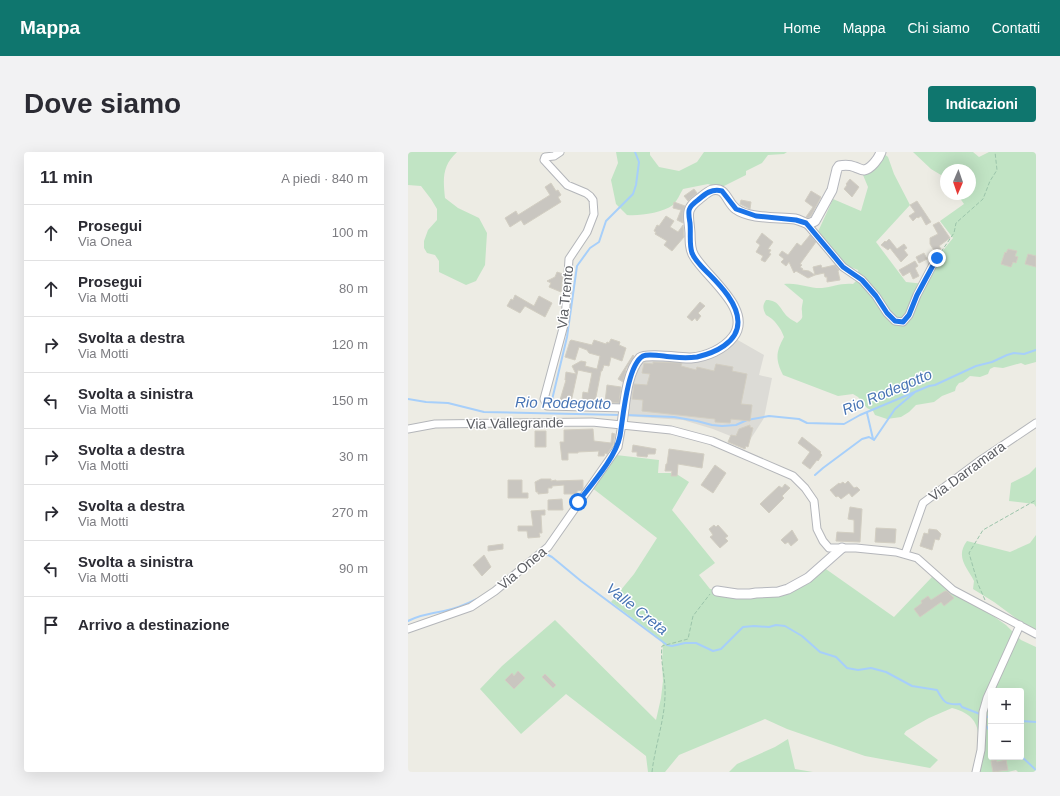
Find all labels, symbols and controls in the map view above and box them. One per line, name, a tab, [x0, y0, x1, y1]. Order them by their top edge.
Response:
text: Mappa	[20, 17, 80, 38]
text: Home	[783, 20, 821, 36]
text: Mappa	[843, 20, 886, 36]
text: Chi siamo	[908, 20, 970, 36]
text: Contatti	[992, 20, 1040, 36]
button: Indicazioni	[928, 86, 1036, 122]
text: Dove siamo	[24, 88, 181, 119]
north arrow	[940, 164, 976, 200]
text: 11 min	[40, 168, 93, 187]
text: A piedi · 840 m	[281, 171, 368, 186]
text: Prosegui	[78, 217, 142, 234]
icon: ahead	[40, 222, 62, 244]
text: 100 m	[332, 225, 368, 240]
text: Via Onea	[78, 234, 132, 249]
route end	[928, 249, 946, 267]
street label: Via Trento	[554, 264, 576, 329]
text: Prosegui	[78, 273, 142, 290]
icon: ahead	[40, 278, 62, 300]
text: 80 m	[339, 281, 368, 296]
text: Via Motti	[78, 290, 128, 305]
text: Svolta a destra	[78, 329, 185, 346]
icon: right	[40, 334, 62, 356]
text: 120 m	[332, 337, 368, 352]
text: Via Motti	[78, 346, 128, 361]
water label: Rio Rodegotto	[839, 365, 934, 418]
text: Svolta a sinistra	[78, 385, 193, 402]
icon: left	[40, 390, 62, 412]
text: 150 m	[332, 393, 368, 408]
water label: Rio Rodegotto	[515, 393, 611, 412]
text: Via Motti	[78, 402, 128, 417]
street label: Via Vallegrande	[466, 414, 564, 432]
street label: Via Darramara	[926, 438, 1009, 504]
text: Svolta a destra	[78, 441, 185, 458]
icon: right	[40, 446, 62, 468]
text: 30 m	[339, 449, 368, 464]
text: Via Motti	[78, 458, 128, 473]
route start	[569, 493, 587, 511]
text: Svolta a destra	[78, 497, 185, 514]
icon: right	[40, 502, 62, 524]
text: 270 m	[332, 505, 368, 520]
text: Via Motti	[78, 514, 128, 529]
street label: Via Onea	[495, 543, 550, 593]
text: Svolta a sinistra	[78, 553, 193, 570]
icon: left	[40, 558, 62, 580]
text: 90 m	[339, 561, 368, 576]
text: Via Motti	[78, 570, 128, 585]
water label: Valle Creta	[603, 579, 672, 638]
icon: arrive	[40, 614, 62, 636]
text: Arrivo a destinazione	[78, 616, 230, 633]
map controls	[988, 688, 1024, 760]
button: +	[988, 688, 1024, 724]
button: −	[988, 724, 1024, 760]

